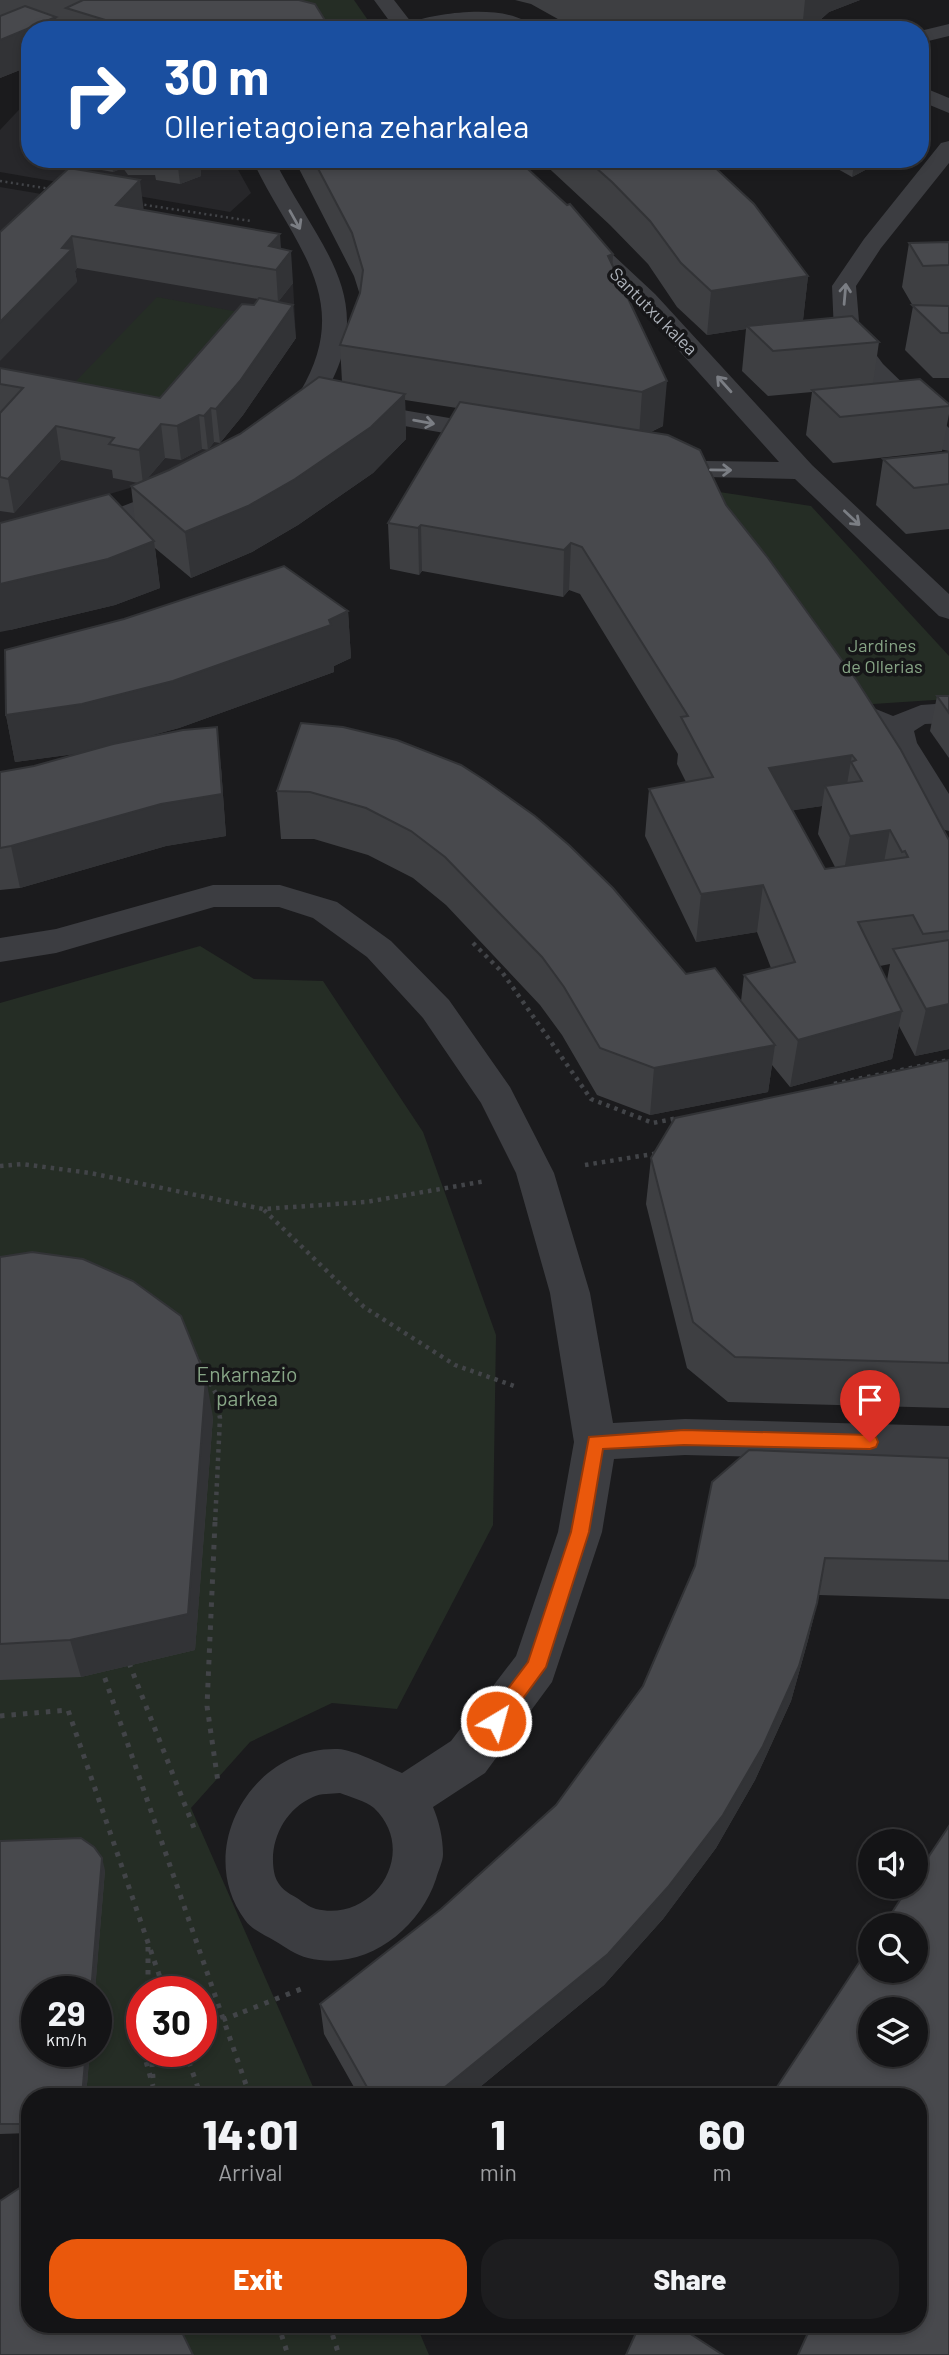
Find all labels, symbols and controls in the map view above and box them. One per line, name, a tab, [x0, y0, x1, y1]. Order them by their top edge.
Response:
text: 30 m	[164, 46, 269, 105]
icon: right	[49, 49, 140, 140]
text: Ollerietagoiena zeharkalea	[164, 106, 529, 144]
one-way arrow	[288, 209, 302, 229]
street label: Santutxu kalea	[606, 263, 702, 359]
one-way arrow	[839, 283, 852, 306]
one-way arrow	[716, 375, 732, 393]
one-way arrow	[412, 416, 435, 429]
one-way arrow	[710, 463, 733, 476]
one-way arrow	[843, 510, 861, 526]
park label: Jardines de Ollerias	[841, 634, 923, 677]
park label: Enkarnazio parkea	[197, 1361, 297, 1410]
pin	[840, 1370, 900, 1442]
icon: arrive	[851, 1381, 889, 1419]
position arrow	[459, 1684, 533, 1758]
map controls	[858, 1829, 928, 2067]
button: sound	[858, 1829, 928, 1899]
button: search	[858, 1913, 928, 1983]
speed limit sign: 30	[126, 1976, 217, 2067]
text: 29	[47, 1991, 86, 2033]
button: layers	[858, 1997, 928, 2067]
text: km/h	[46, 2028, 87, 2050]
text: 14:01	[203, 2108, 298, 2158]
text: 1	[491, 2108, 506, 2158]
text: 60	[699, 2108, 745, 2158]
text: Arrival	[218, 2158, 282, 2186]
text: min	[480, 2158, 517, 2186]
text: m	[712, 2158, 731, 2186]
button: Exit	[49, 2239, 467, 2319]
button: Share	[481, 2239, 899, 2319]

